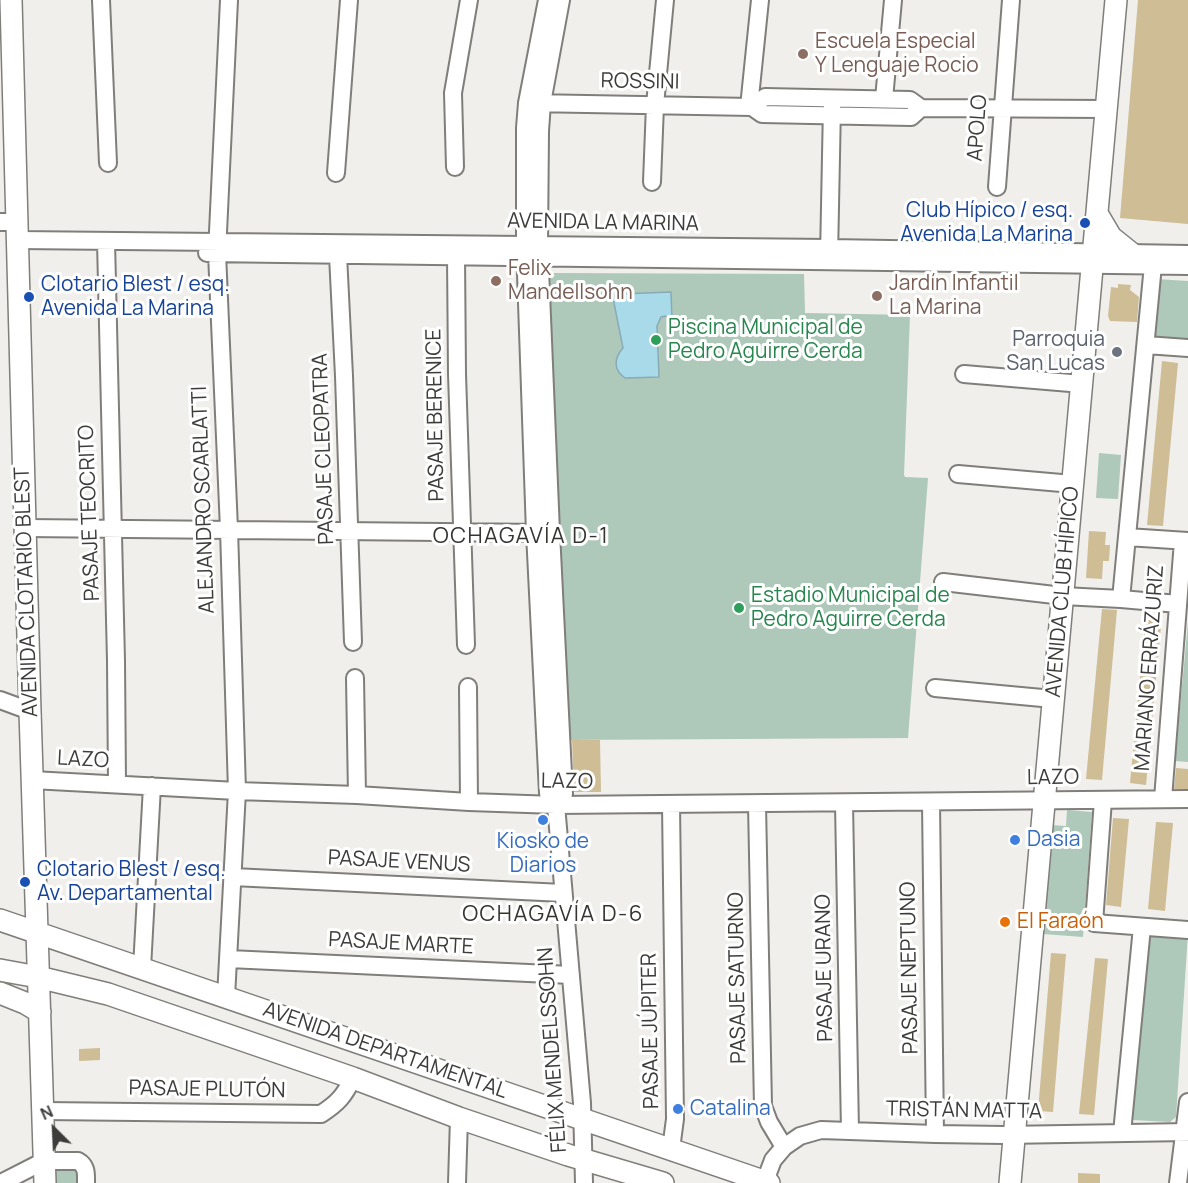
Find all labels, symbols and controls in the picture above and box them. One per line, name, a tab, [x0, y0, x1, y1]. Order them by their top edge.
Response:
place label: Escuela Especial Y Lenguaje Rocio	[815, 29, 979, 79]
marker: Escuela Especial Y Lenguaje Rocio	[796, 47, 810, 61]
street label: ROSSINI	[600, 69, 680, 95]
street label: APOLO	[963, 94, 993, 162]
place label: Club Hípico / esq. Avenida La Marina	[900, 198, 1073, 248]
street label: AVENIDA LA MARINA	[507, 209, 699, 237]
marker: Club Hípico / esq. Avenida La Marina	[1078, 216, 1092, 230]
place label: Felix Mandellsohn	[508, 256, 633, 306]
place label: Jardín Infantil La Marina	[889, 271, 1019, 321]
place label: Clotario Blest / esq. Avenida La Marina	[41, 272, 230, 322]
marker: Felix Mandellsohn	[489, 274, 503, 288]
marker: Jardín Infantil La Marina	[870, 289, 884, 303]
marker: Clotario Blest / esq. Avenida La Marina	[22, 290, 36, 304]
place label: Piscina Municipal de Pedro Aguirre Cerda	[668, 315, 863, 365]
place label: Parroquia San Lucas	[1006, 327, 1105, 377]
street label: PASAJE BERENICE	[422, 328, 450, 502]
marker: Piscina Municipal de Pedro Aguirre Cerda	[649, 333, 663, 347]
marker: Parroquia San Lucas	[1110, 345, 1124, 359]
street label: PASAJE CLEOPATRA	[308, 353, 340, 545]
street label: ALEJANDRO SCARLATTI	[187, 386, 221, 614]
street label: PASAJE TEOCRITO	[74, 424, 106, 602]
street label: AVENIDA CLOTARIO BLEST	[10, 466, 44, 718]
street label: AVENIDA CLUB HÍPICO	[1041, 486, 1085, 698]
district label: OCHAGAVÍA D-1	[433, 524, 609, 550]
street label: MARIANO ERRÁZURIZ	[1130, 564, 1170, 772]
place label: Estadio Municipal de Pedro Aguirre Cerda	[751, 583, 950, 633]
marker: Estadio Municipal de Pedro Aguirre Cerda	[732, 601, 746, 615]
street label: LAZO	[56, 746, 110, 774]
street label: LAZO	[1027, 765, 1079, 791]
street label: LAZO	[541, 769, 593, 795]
marker: Kiosko de Diarios	[536, 813, 550, 827]
place label: Dasia	[1027, 827, 1080, 853]
place label: Kiosko de Diarios	[497, 829, 589, 879]
marker: Dasia	[1008, 833, 1022, 847]
street label: PASAJE VENUS	[327, 846, 471, 878]
place label: Clotario Blest / esq. Av. Departamental	[37, 857, 226, 907]
marker: Clotario Blest / esq. Av. Departamental	[18, 875, 32, 889]
street label: PASAJE NEPTUNO	[896, 882, 924, 1054]
street label: PASAJE SATURNO	[724, 892, 752, 1064]
street label: PASAJE URANO	[811, 894, 839, 1042]
district label: OCHAGAVÍA D-6	[462, 902, 644, 928]
place label: El Faraón	[1017, 909, 1104, 935]
marker: El Faraón	[998, 915, 1012, 929]
street label: PASAJE MARTE	[328, 928, 474, 960]
street label: FÉLIX MENDELSSOHN	[533, 946, 573, 1154]
street label: PASAJE JÚPITER	[637, 953, 665, 1109]
street label: AVENIDA DEPARTAMENTAL	[260, 997, 510, 1105]
street label: PASAJE PLUTÓN	[128, 1076, 286, 1104]
place label: Catalina	[690, 1096, 771, 1122]
street label: TRISTÁN MATTA	[886, 1097, 1042, 1125]
north arrow	[24, 1099, 84, 1159]
text: N	[37, 1100, 56, 1125]
marker: Catalina	[671, 1102, 685, 1116]

